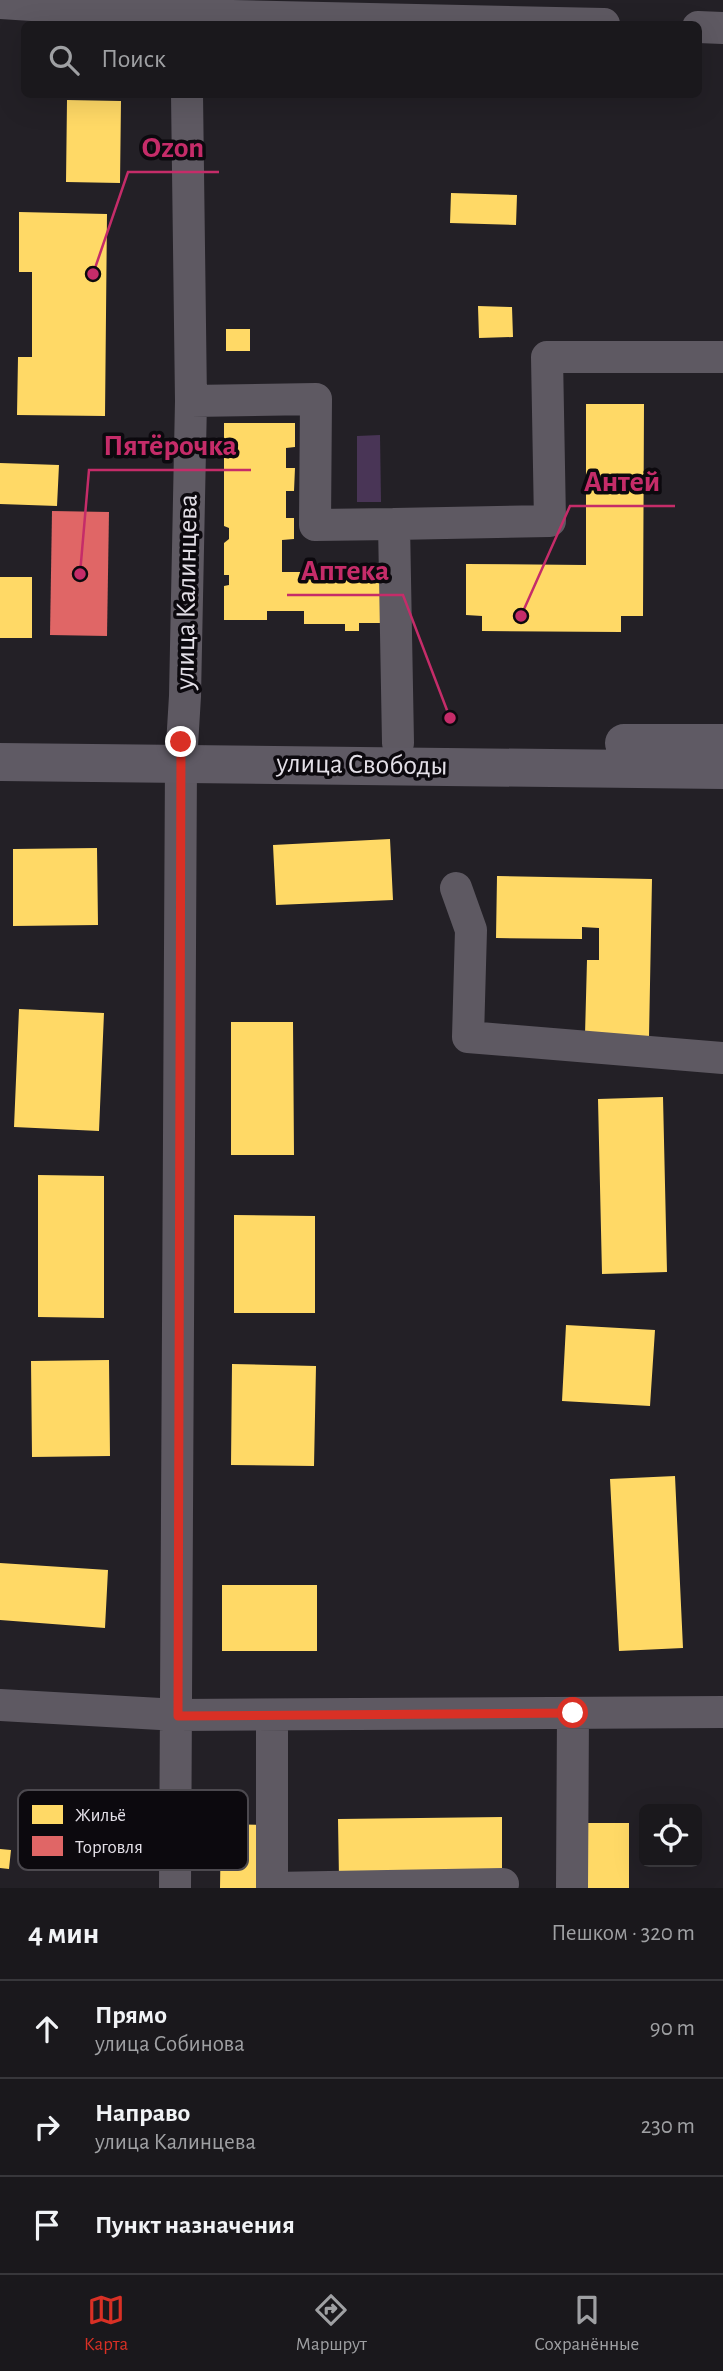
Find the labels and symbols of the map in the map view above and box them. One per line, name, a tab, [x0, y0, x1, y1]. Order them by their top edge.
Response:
callout: Ozon	[128, 121, 219, 172]
text: Ozon	[142, 133, 204, 163]
callout: Пятёрочка	[89, 419, 251, 470]
text: Пятёрочка	[103, 431, 237, 461]
callout: Антей	[570, 455, 675, 506]
text: Антей	[584, 467, 660, 497]
street label: улица Калинцева	[171, 494, 203, 691]
callout: Аптека	[287, 544, 403, 595]
text: Аптека	[301, 556, 389, 586]
route end	[165, 726, 196, 757]
street label: улица Свободы	[275, 749, 448, 780]
route start	[557, 1697, 588, 1728]
legend	[18, 1790, 248, 1870]
text: Жильё	[75, 1806, 126, 1825]
text: Торговля	[75, 1838, 143, 1857]

